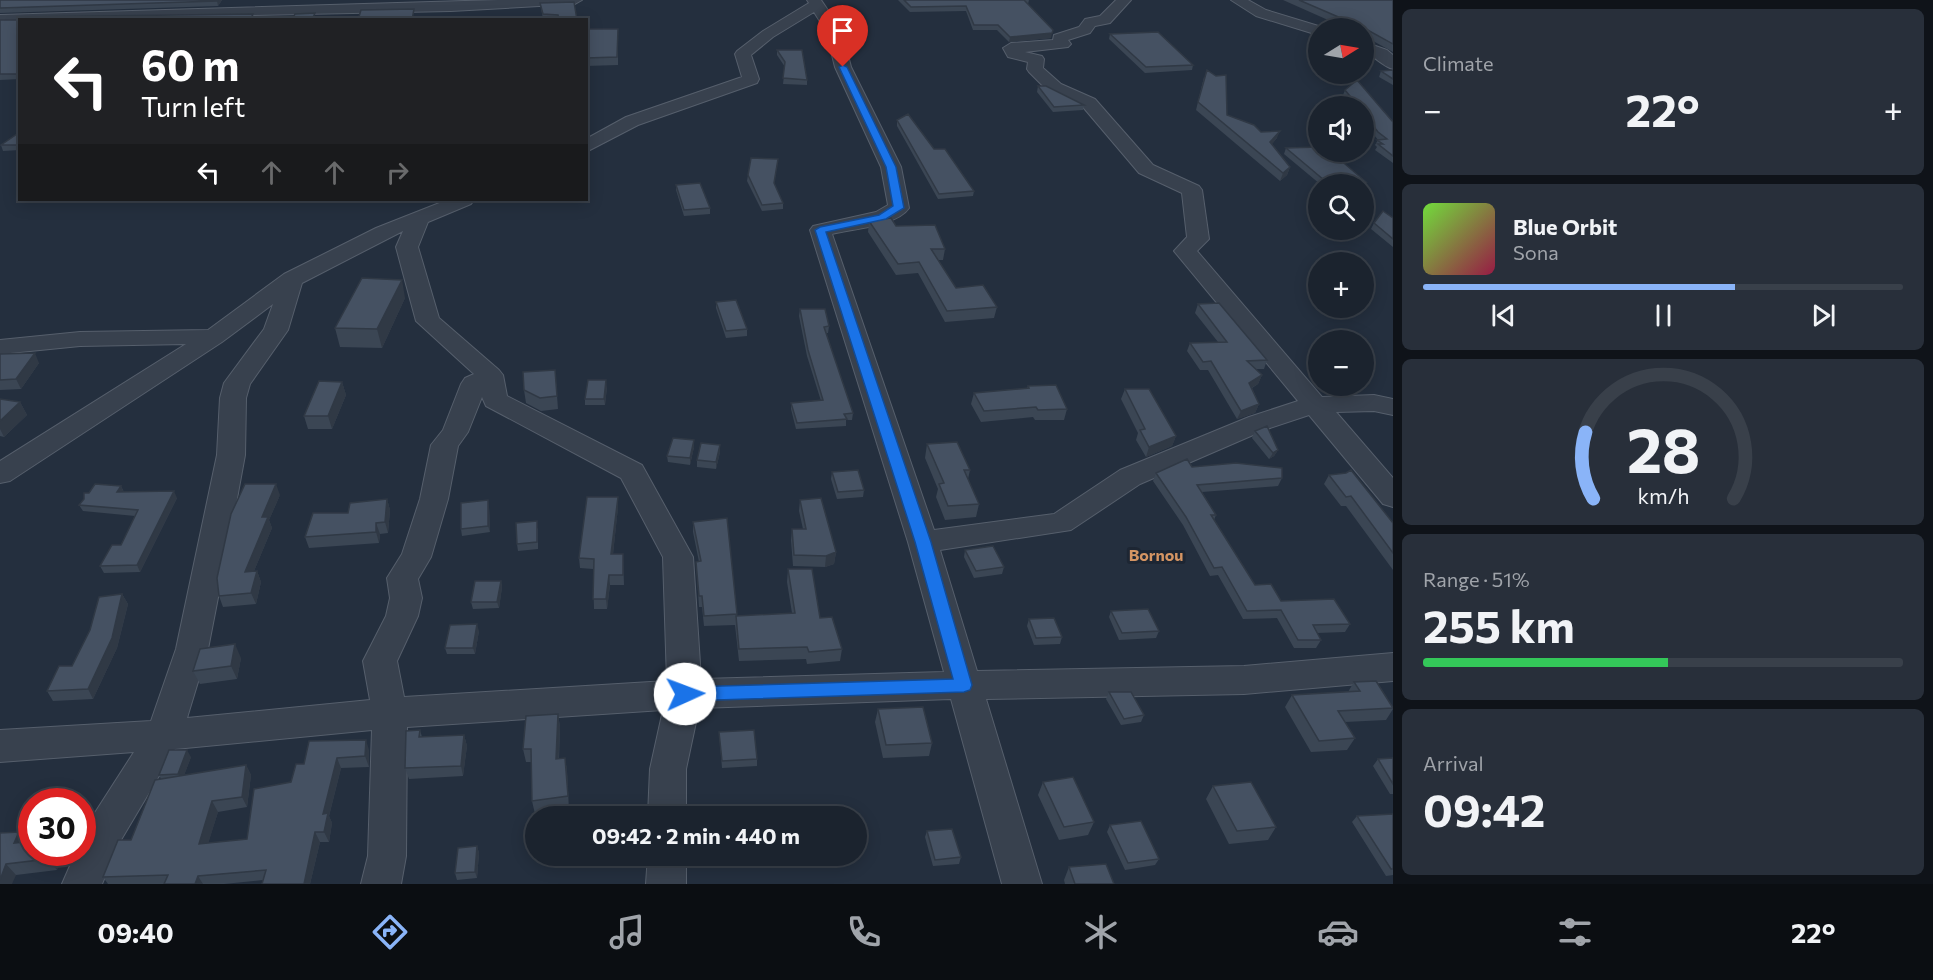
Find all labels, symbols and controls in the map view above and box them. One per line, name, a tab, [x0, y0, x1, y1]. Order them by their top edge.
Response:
pin	[817, 5, 868, 67]
icon: arrive	[826, 14, 859, 47]
north arrow	[1308, 18, 1374, 84]
map controls	[1308, 18, 1374, 396]
text: 60 m	[141, 38, 240, 90]
icon: left	[42, 42, 120, 120]
text: Climate	[1423, 51, 1493, 75]
text: 22°	[1626, 81, 1700, 136]
text: −	[1423, 88, 1442, 129]
text: +	[1884, 88, 1903, 129]
text: Turn left	[141, 90, 245, 123]
button: sound	[1308, 96, 1374, 162]
icon: left	[192, 156, 225, 189]
icon: ahead	[255, 156, 288, 189]
icon: ahead	[318, 156, 351, 189]
icon: right	[381, 156, 414, 189]
button: search	[1308, 174, 1374, 240]
text: Blue Orbit	[1513, 213, 1617, 240]
text: Sona	[1513, 240, 1559, 264]
button: +	[1308, 252, 1374, 318]
icon: previous	[1487, 299, 1520, 332]
icon: pause	[1647, 299, 1680, 332]
icon: next	[1807, 299, 1840, 332]
button: −	[1308, 330, 1374, 396]
text: 28	[1626, 410, 1700, 486]
text: km/h	[1637, 482, 1689, 508]
district label: Bornou	[1129, 545, 1183, 564]
text: Range · 51%	[1423, 567, 1530, 591]
text: 255 km	[1423, 597, 1575, 652]
position arrow	[653, 662, 717, 726]
text: Arrival	[1423, 751, 1484, 775]
text: 09:42	[1423, 781, 1545, 836]
speed limit sign: 30	[18, 788, 96, 866]
text: 09:42 · 2 min · 440 m	[592, 822, 800, 849]
icon: directions	[369, 911, 411, 953]
icon: music	[606, 911, 648, 953]
icon: phone	[843, 911, 885, 953]
icon: climate	[1080, 911, 1122, 953]
icon: car	[1317, 911, 1359, 953]
icon: filters	[1554, 911, 1596, 953]
text: 09:40	[98, 916, 174, 949]
text: 22°	[1791, 916, 1835, 949]

